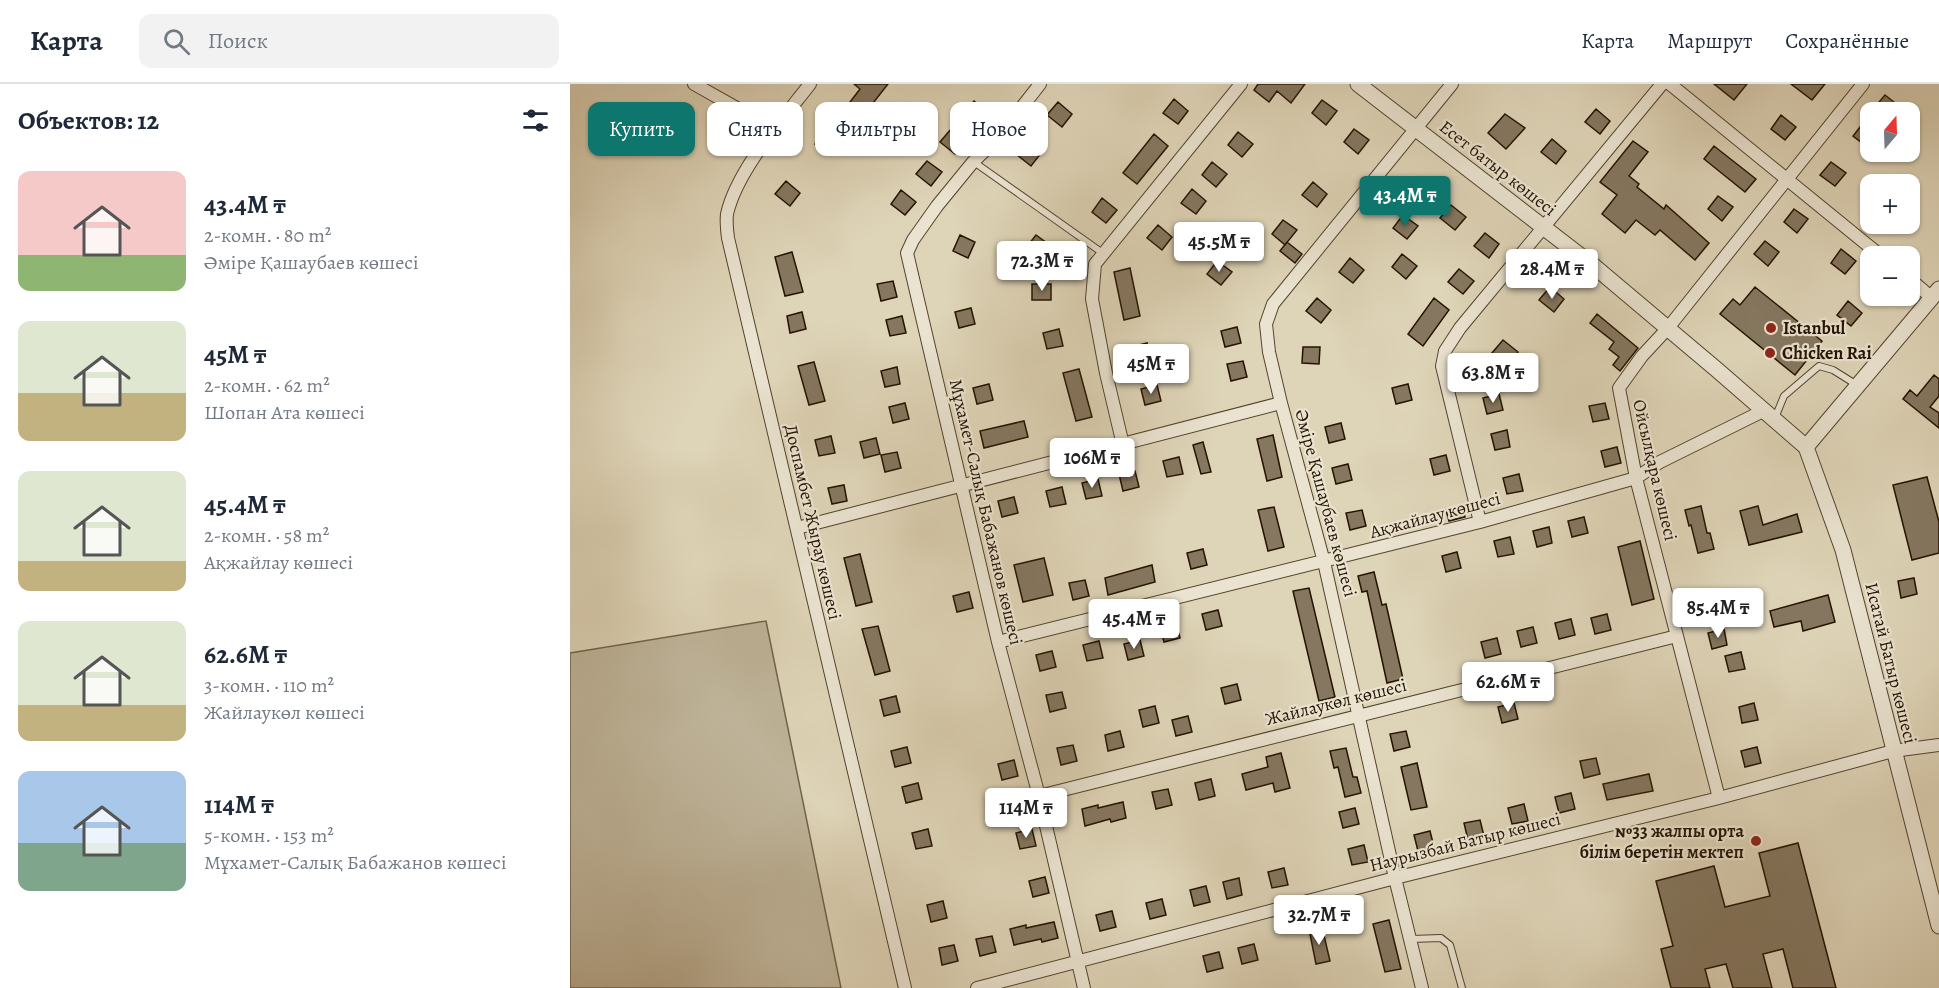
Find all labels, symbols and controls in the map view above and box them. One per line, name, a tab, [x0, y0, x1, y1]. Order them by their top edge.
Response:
search box	[139, 14, 559, 68]
text: Карта	[30, 22, 103, 60]
icon: search	[160, 25, 193, 58]
text: Поиск	[208, 26, 268, 56]
text: Карта	[1581, 27, 1634, 55]
text: Маршрут	[1667, 27, 1752, 55]
text: Сохранённые	[1785, 27, 1909, 55]
chip: Купить	[588, 102, 695, 156]
chip: Снять	[707, 102, 803, 156]
chip: Фильтры	[815, 102, 938, 156]
chip: Новое	[950, 102, 1048, 156]
north arrow	[1860, 102, 1920, 162]
map controls	[1860, 102, 1920, 306]
text: Объектов: 12	[18, 103, 159, 138]
icon: filters	[519, 104, 552, 137]
street label: Есет батыр көшесі	[1435, 115, 1561, 221]
button: +	[1860, 174, 1920, 234]
pin: 43.4M ₸	[1350, 176, 1460, 227]
text: 43.4M ₸	[1374, 182, 1436, 209]
text: 43.4M ₸	[204, 187, 286, 222]
icon: home	[66, 195, 138, 267]
text: 2-комн. · 80 m²	[204, 222, 331, 249]
pin: 45.5M ₸	[1164, 222, 1274, 273]
text: 45.5M ₸	[1188, 228, 1250, 255]
pin: 72.3M ₸	[987, 241, 1097, 292]
button: −	[1860, 246, 1920, 306]
text: 72.3M ₸	[1011, 247, 1073, 274]
text: Әміре Қашаубаев көшесі	[204, 249, 419, 276]
pin: 28.4M ₸	[1497, 249, 1607, 300]
text: 28.4M ₸	[1520, 255, 1584, 282]
place label: Istanbul	[1783, 316, 1846, 340]
marker: Istanbul	[1764, 321, 1778, 335]
text: 45M ₸	[204, 337, 266, 372]
place label: Chicken Rai	[1782, 341, 1872, 365]
pin: 45M ₸	[1109, 344, 1193, 395]
icon: home	[66, 345, 138, 417]
marker: Chicken Rai	[1763, 346, 1777, 360]
text: 45M ₸	[1127, 350, 1175, 377]
pin: 63.8M ₸	[1438, 353, 1548, 404]
text: 63.8M ₸	[1461, 359, 1525, 386]
text: 2-комн. · 62 m²	[204, 372, 330, 399]
street label: Мұхамет-Салық Бабажанов көшесі	[944, 377, 1028, 647]
street label: Ойсылқара көшесі	[1627, 397, 1683, 543]
text: Шопан Ата көшесі	[204, 399, 365, 426]
street label: Әміре Қашаубаев көшесі	[1289, 407, 1363, 599]
street label: Доспамбет Жырау көшесі	[779, 422, 847, 622]
pin: 106M ₸	[1043, 438, 1141, 489]
text: 106M ₸	[1064, 444, 1120, 471]
street label: Ақжайлау көшесі	[1366, 486, 1503, 544]
text: 45.4M ₸	[204, 487, 286, 522]
icon: home	[66, 495, 138, 567]
text: 2-комн. · 58 m²	[204, 522, 329, 549]
text: Ақжайлау көшесі	[204, 549, 353, 576]
street label: Исатай Батыр көшесі	[1859, 580, 1923, 746]
pin: 85.4M ₸	[1663, 588, 1773, 639]
text: 85.4M ₸	[1686, 594, 1750, 621]
pin: 45.4M ₸	[1079, 599, 1189, 650]
text: 45.4M ₸	[1103, 605, 1165, 632]
text: 62.6M ₸	[204, 637, 287, 672]
icon: home	[66, 645, 138, 717]
pin: 62.6M ₸	[1453, 662, 1563, 713]
text: 62.6M ₸	[1476, 668, 1540, 695]
text: 3-комн. · 110 m²	[204, 672, 334, 699]
street label: Жайлаукөл көшесі	[1263, 673, 1409, 731]
text: Жайлаукөл көшесі	[204, 699, 365, 726]
text: 114M ₸	[204, 787, 274, 822]
pin: 114M ₸	[977, 788, 1075, 839]
text: 114M ₸	[999, 794, 1053, 821]
icon: home	[66, 795, 138, 867]
street label: Наурызбай Батыр көшесі	[1367, 807, 1563, 877]
place label: №33 жалпы орта білім беретін мектеп	[1580, 819, 1744, 864]
text: 5-комн. · 153 m²	[204, 822, 334, 849]
marker: №33 жалпы орта білім беретін мектеп	[1749, 834, 1763, 848]
text: Мұхамет-Салық Бабажанов көшесі	[204, 849, 507, 876]
pin: 32.7M ₸	[1264, 895, 1374, 946]
text: 32.7M ₸	[1288, 901, 1350, 928]

